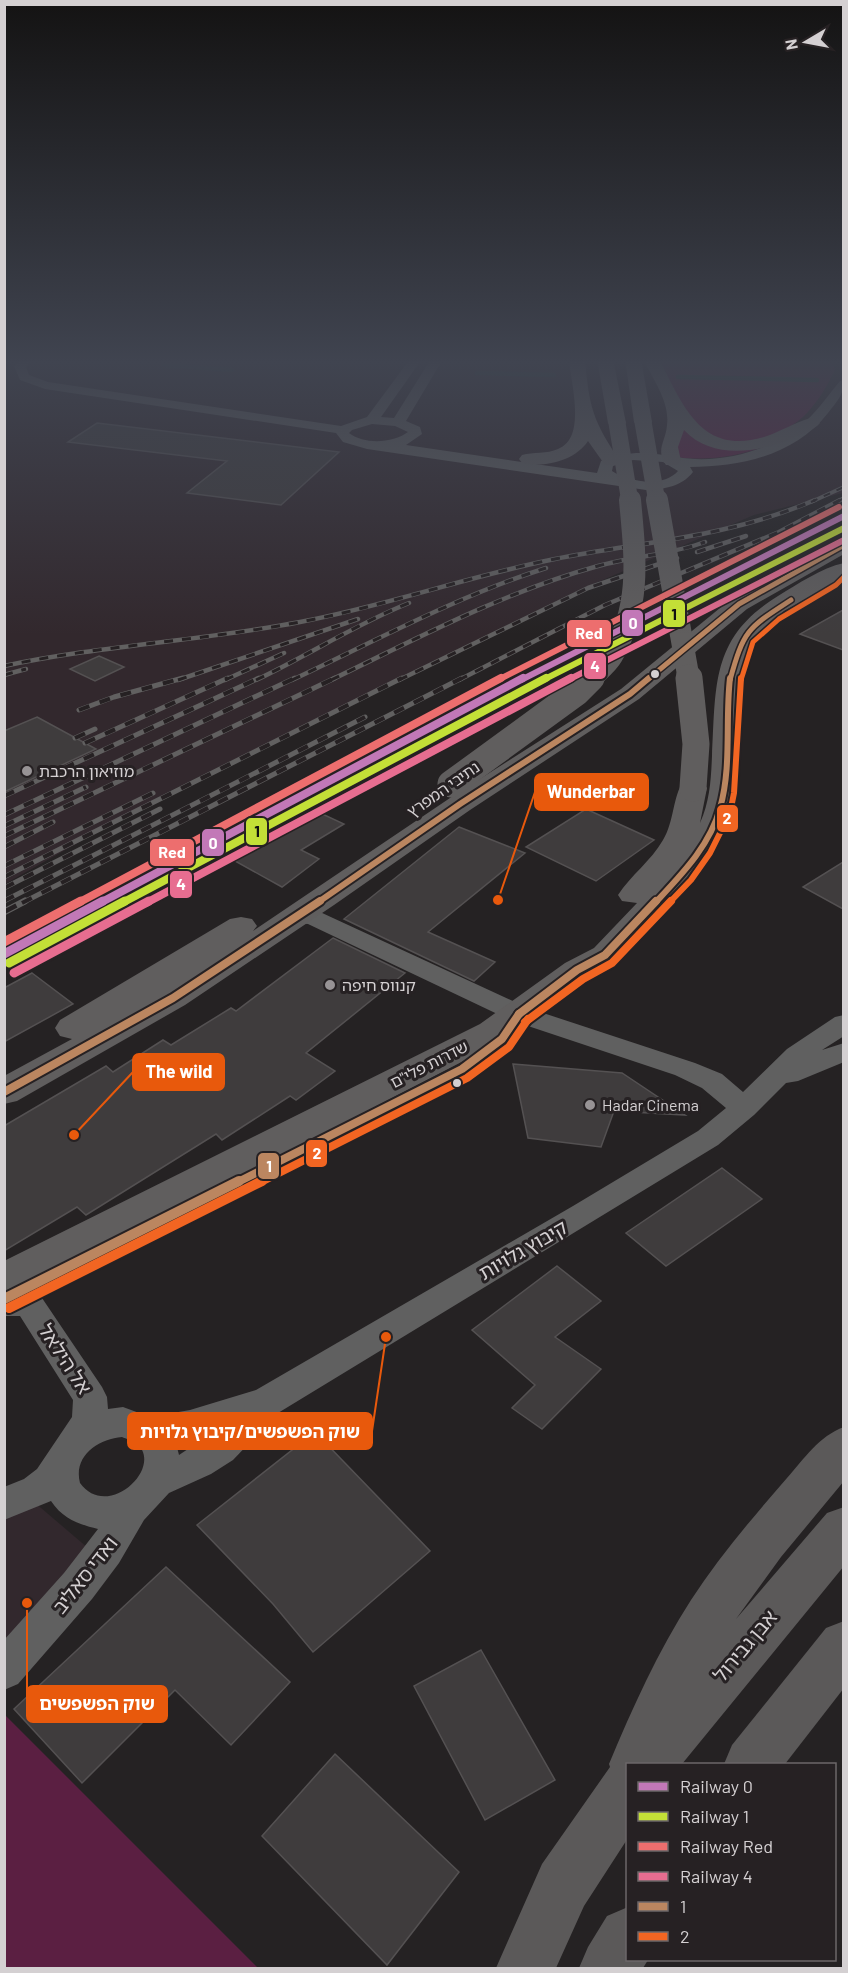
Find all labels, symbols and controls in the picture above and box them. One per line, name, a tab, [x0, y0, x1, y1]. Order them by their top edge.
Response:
north arrow	[776, 12, 836, 72]
text: N	[780, 38, 801, 52]
line badge: 1	[662, 599, 686, 628]
text: 1	[671, 604, 677, 623]
line badge: 0	[621, 609, 644, 637]
text: 0	[628, 613, 638, 632]
line badge: Red	[566, 619, 612, 648]
text: Red	[575, 623, 603, 642]
line badge: 4	[583, 652, 607, 680]
text: 4	[590, 656, 600, 675]
unlabelled marker	[649, 668, 661, 680]
street label: נתיבי המפרץ	[403, 757, 483, 821]
place label: מוזיאון הרכבת	[39, 761, 134, 780]
marker: מוזיאון הרכבת	[20, 764, 34, 778]
callout: Wunderbar	[535, 774, 648, 810]
text: Wunderbar	[547, 780, 635, 802]
line badge: 2	[716, 804, 739, 833]
text: 2	[723, 808, 732, 827]
line badge: 1	[245, 817, 268, 846]
text: 1	[254, 821, 260, 840]
line badge: 0	[201, 828, 225, 857]
text: 0	[208, 833, 218, 852]
line badge: Red	[149, 838, 195, 867]
text: Red	[158, 842, 186, 861]
line badge: 4	[169, 870, 193, 899]
text: 4	[176, 874, 186, 893]
place label: קנווס חיפה	[342, 975, 416, 994]
marker: קנווס חיפה	[323, 978, 337, 992]
street label: שדרות פלי"ם	[387, 1036, 471, 1091]
callout: The wild	[133, 1054, 224, 1090]
text: The wild	[145, 1060, 213, 1082]
unlabelled marker	[451, 1077, 463, 1089]
place label: Hadar Cinema	[602, 1095, 699, 1114]
marker: Hadar Cinema	[583, 1098, 597, 1112]
line badge: 2	[305, 1139, 328, 1168]
text: 2	[313, 1143, 322, 1162]
line badge: 1	[257, 1152, 280, 1180]
text: 1	[266, 1156, 272, 1175]
street label: קיבוץ גלויות	[474, 1214, 571, 1284]
street label: אל הילאל	[34, 1319, 97, 1398]
callout: שוק הפשפשים/קיבוץ גלויות	[128, 1413, 372, 1449]
text: שוק הפשפשים/קיבוץ גלויות	[140, 1420, 360, 1442]
street label: ואדי סאליב	[47, 1531, 122, 1618]
street label: אבן גבירול	[707, 1605, 781, 1686]
callout: שוק הפשפשים	[27, 1686, 167, 1722]
text: שוק הפשפשים	[39, 1692, 155, 1714]
legend	[626, 1763, 836, 1961]
text: Railway 0	[680, 1775, 753, 1797]
text: Railway 1	[680, 1805, 749, 1827]
text: Railway Red	[680, 1835, 773, 1857]
text: Railway 4	[680, 1865, 753, 1887]
text: 1	[680, 1895, 686, 1917]
text: 2	[680, 1925, 690, 1947]

